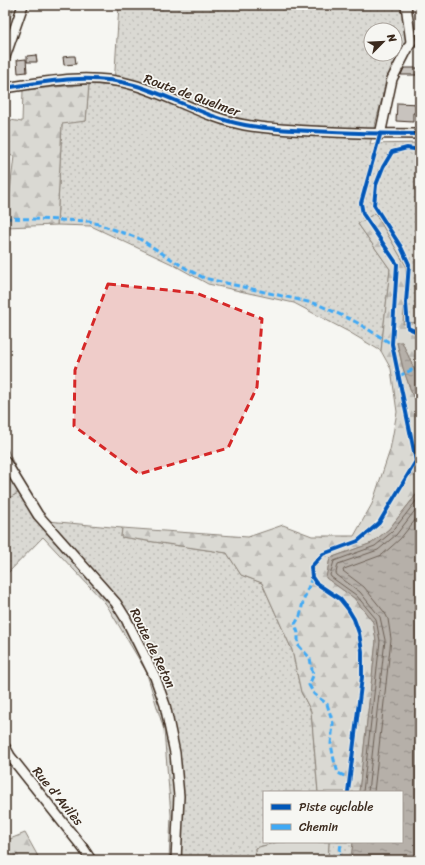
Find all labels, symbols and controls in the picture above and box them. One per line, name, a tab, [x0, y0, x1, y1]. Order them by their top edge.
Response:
north arrow	[363, 22, 403, 62]
text: N	[381, 30, 402, 46]
street label: Route de Quelmer	[141, 67, 244, 123]
street label: Route de Reton	[124, 604, 182, 692]
street label: Rue d'Avilès	[27, 761, 90, 832]
legend	[263, 791, 403, 843]
text: Piste cyclable	[299, 796, 373, 818]
text: Chemin	[299, 816, 338, 838]

